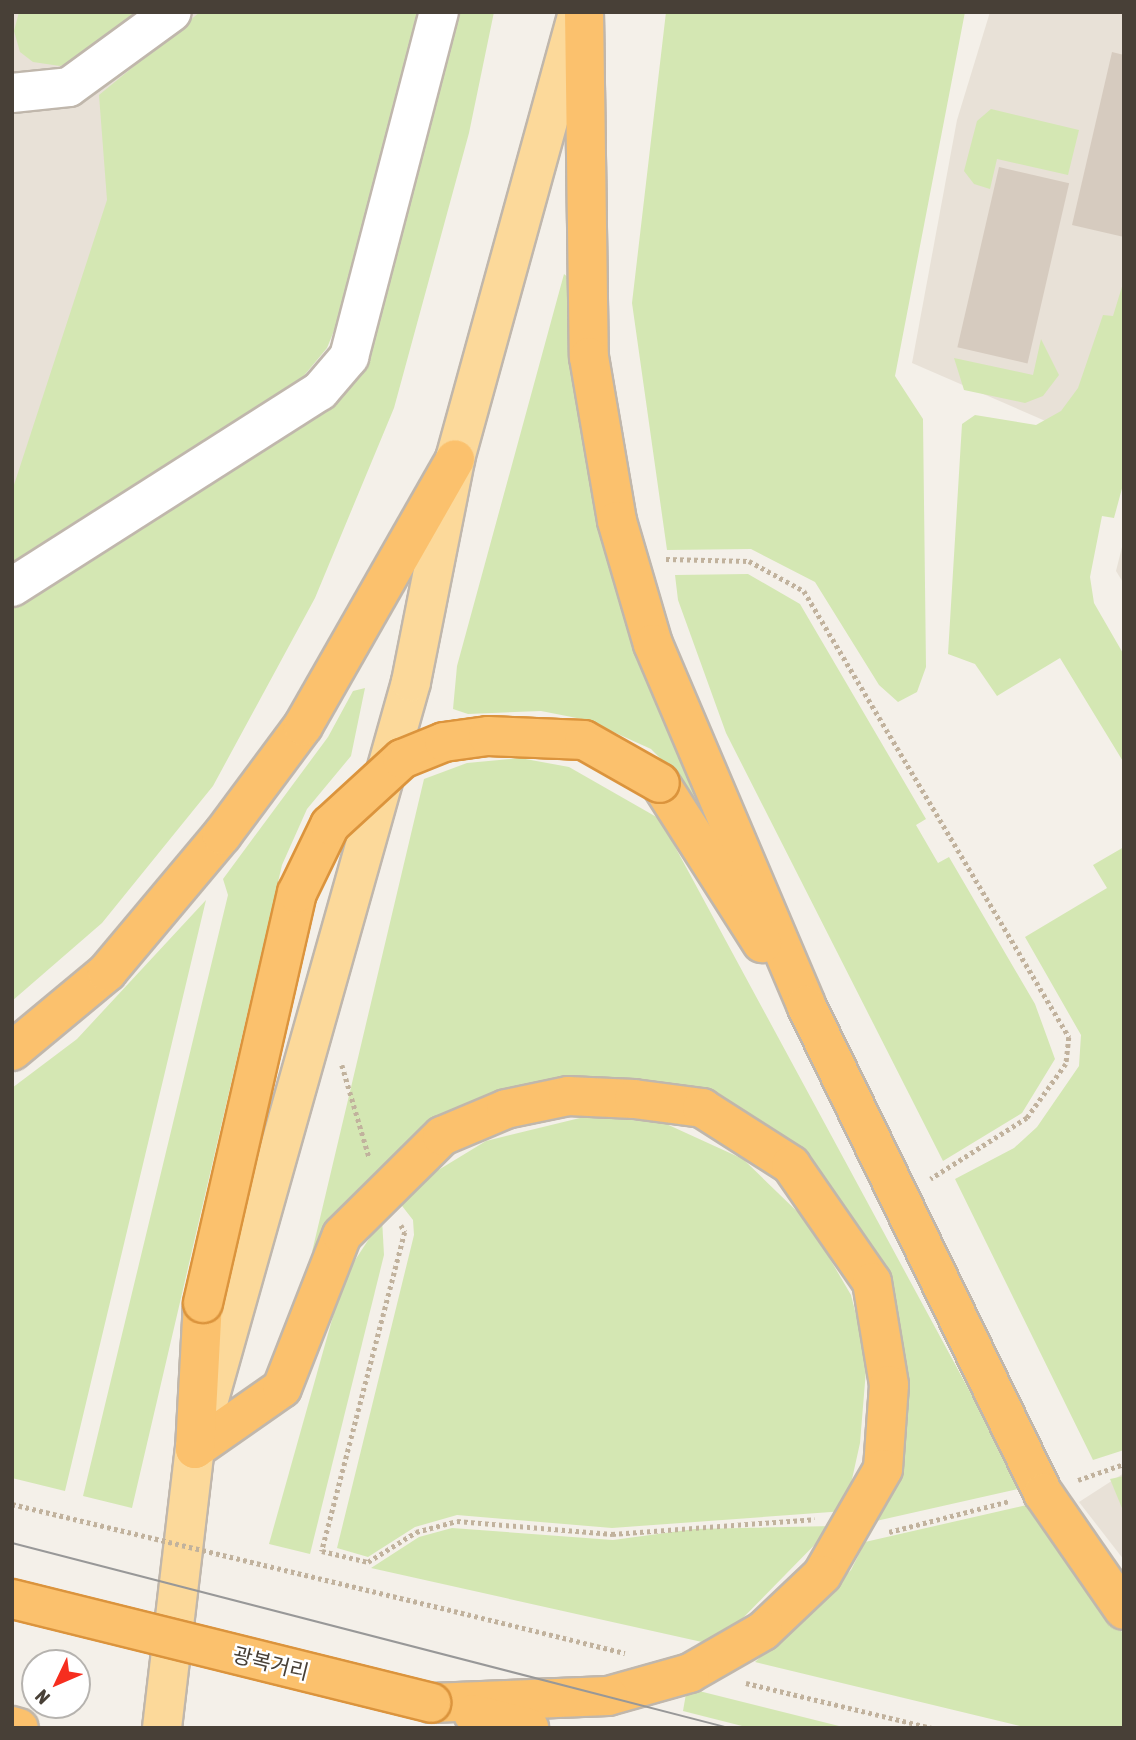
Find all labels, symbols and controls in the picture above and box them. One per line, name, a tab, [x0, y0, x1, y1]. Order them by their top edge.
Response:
street label: 광복거리	[230, 1641, 312, 1685]
north arrow	[21, 1649, 91, 1719]
text: N	[31, 1686, 54, 1709]

